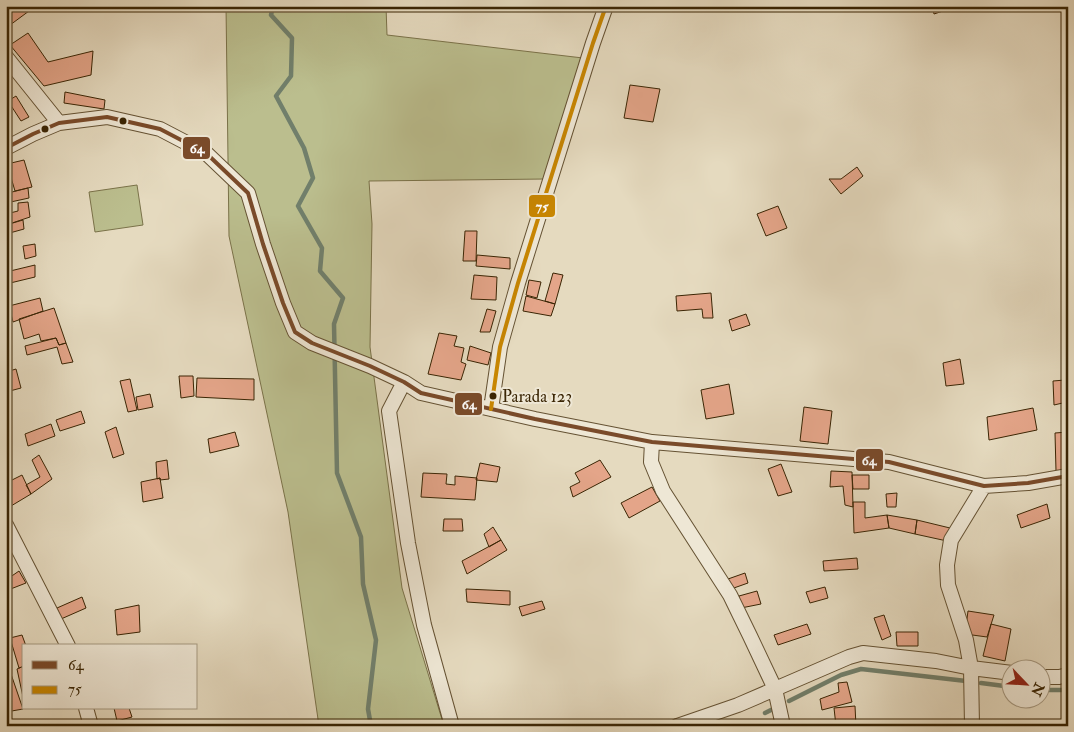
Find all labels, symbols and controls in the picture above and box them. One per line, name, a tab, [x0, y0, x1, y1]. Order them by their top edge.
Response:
unlabelled marker	[118, 116, 128, 126]
unlabelled marker	[40, 124, 50, 134]
line badge: 64	[182, 136, 211, 160]
text: 64	[190, 140, 206, 157]
line badge: 75	[528, 194, 556, 218]
text: 75	[536, 198, 549, 215]
place label: Parada 123	[502, 386, 572, 407]
marker: Parada 123	[488, 391, 498, 401]
line badge: 64	[454, 392, 483, 416]
text: 64	[462, 396, 478, 413]
line badge: 64	[855, 448, 884, 472]
text: 64	[862, 452, 878, 469]
legend	[22, 644, 198, 710]
text: 64	[68, 656, 85, 675]
north arrow	[1002, 660, 1052, 710]
text: N	[1027, 679, 1048, 699]
text: 75	[68, 680, 82, 699]

